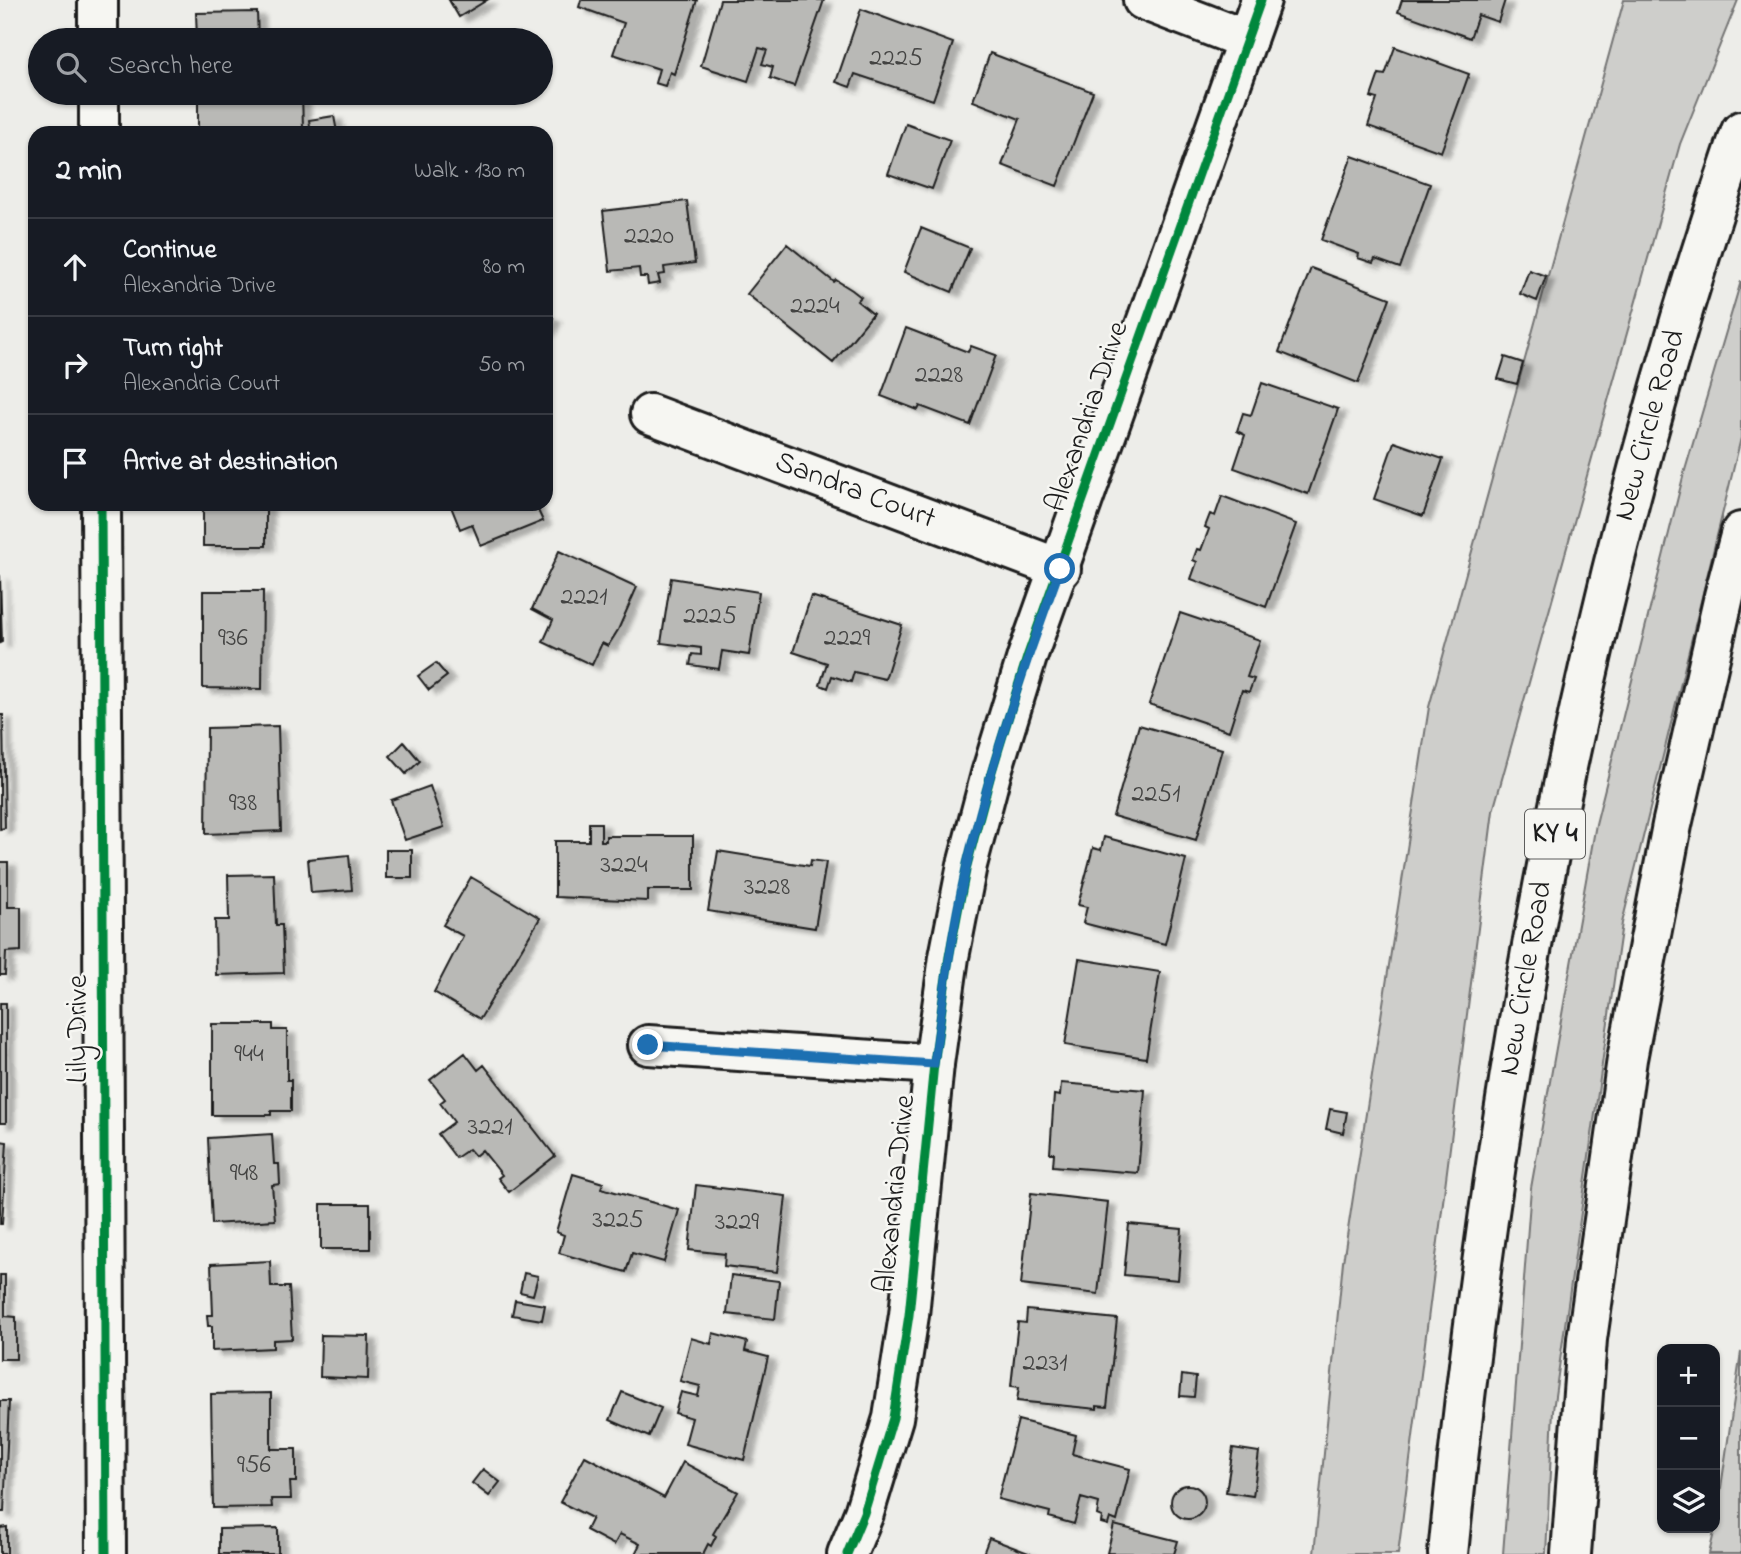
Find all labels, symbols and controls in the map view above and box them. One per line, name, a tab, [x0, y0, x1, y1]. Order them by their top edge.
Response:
search box	[28, 28, 553, 105]
house number: 2225	[869, 40, 923, 78]
icon: search	[52, 48, 90, 86]
text: Search here	[108, 48, 233, 86]
text: 2 min	[56, 150, 122, 194]
text: Walk · 130 m	[414, 155, 525, 188]
house number: 2220	[624, 218, 674, 256]
text: Continue	[123, 232, 216, 270]
icon: ahead	[56, 248, 94, 286]
text: 80 m	[483, 251, 525, 284]
text: Alexandria Drive	[123, 270, 276, 303]
house number: 2224	[790, 288, 840, 326]
street label: Alexandria Drive	[1035, 315, 1141, 518]
street label: New Circle Road	[1603, 324, 1698, 526]
text: Turn right	[123, 330, 223, 368]
icon: right	[56, 346, 94, 384]
text: 50 m	[478, 349, 525, 382]
house number: 2228	[915, 357, 964, 395]
text: Alexandria Court	[123, 368, 280, 401]
street label: Sandra Court	[768, 441, 942, 542]
icon: arrive	[56, 444, 94, 482]
text: Arrive at destination	[123, 444, 338, 482]
route start	[1044, 553, 1075, 584]
house number: 2221	[560, 579, 608, 617]
house number: 2225	[683, 598, 737, 636]
house number: 936	[218, 620, 248, 658]
house number: 2229	[824, 620, 870, 658]
house number: 2251	[1132, 776, 1180, 814]
house number: 938	[229, 785, 257, 823]
road number: KY 4	[1525, 810, 1585, 858]
house number: 3224	[600, 847, 648, 885]
house number: 3228	[744, 869, 790, 907]
street label: New Circle Road	[1488, 877, 1566, 1079]
street label: Lily Drive	[57, 974, 101, 1083]
route end	[632, 1029, 663, 1060]
house number: 944	[234, 1036, 264, 1074]
street label: Alexandria Drive	[864, 1092, 928, 1295]
house number: 3221	[468, 1109, 512, 1147]
house number: 948	[230, 1155, 258, 1193]
house number: 3225	[592, 1202, 644, 1240]
house number: 3229	[715, 1204, 759, 1242]
map controls	[1657, 1344, 1720, 1533]
button: +	[1657, 1344, 1720, 1407]
house number: 2231	[1023, 1345, 1067, 1383]
button: −	[1657, 1407, 1720, 1470]
house number: 956	[237, 1447, 271, 1485]
button: layers	[1657, 1470, 1720, 1533]

